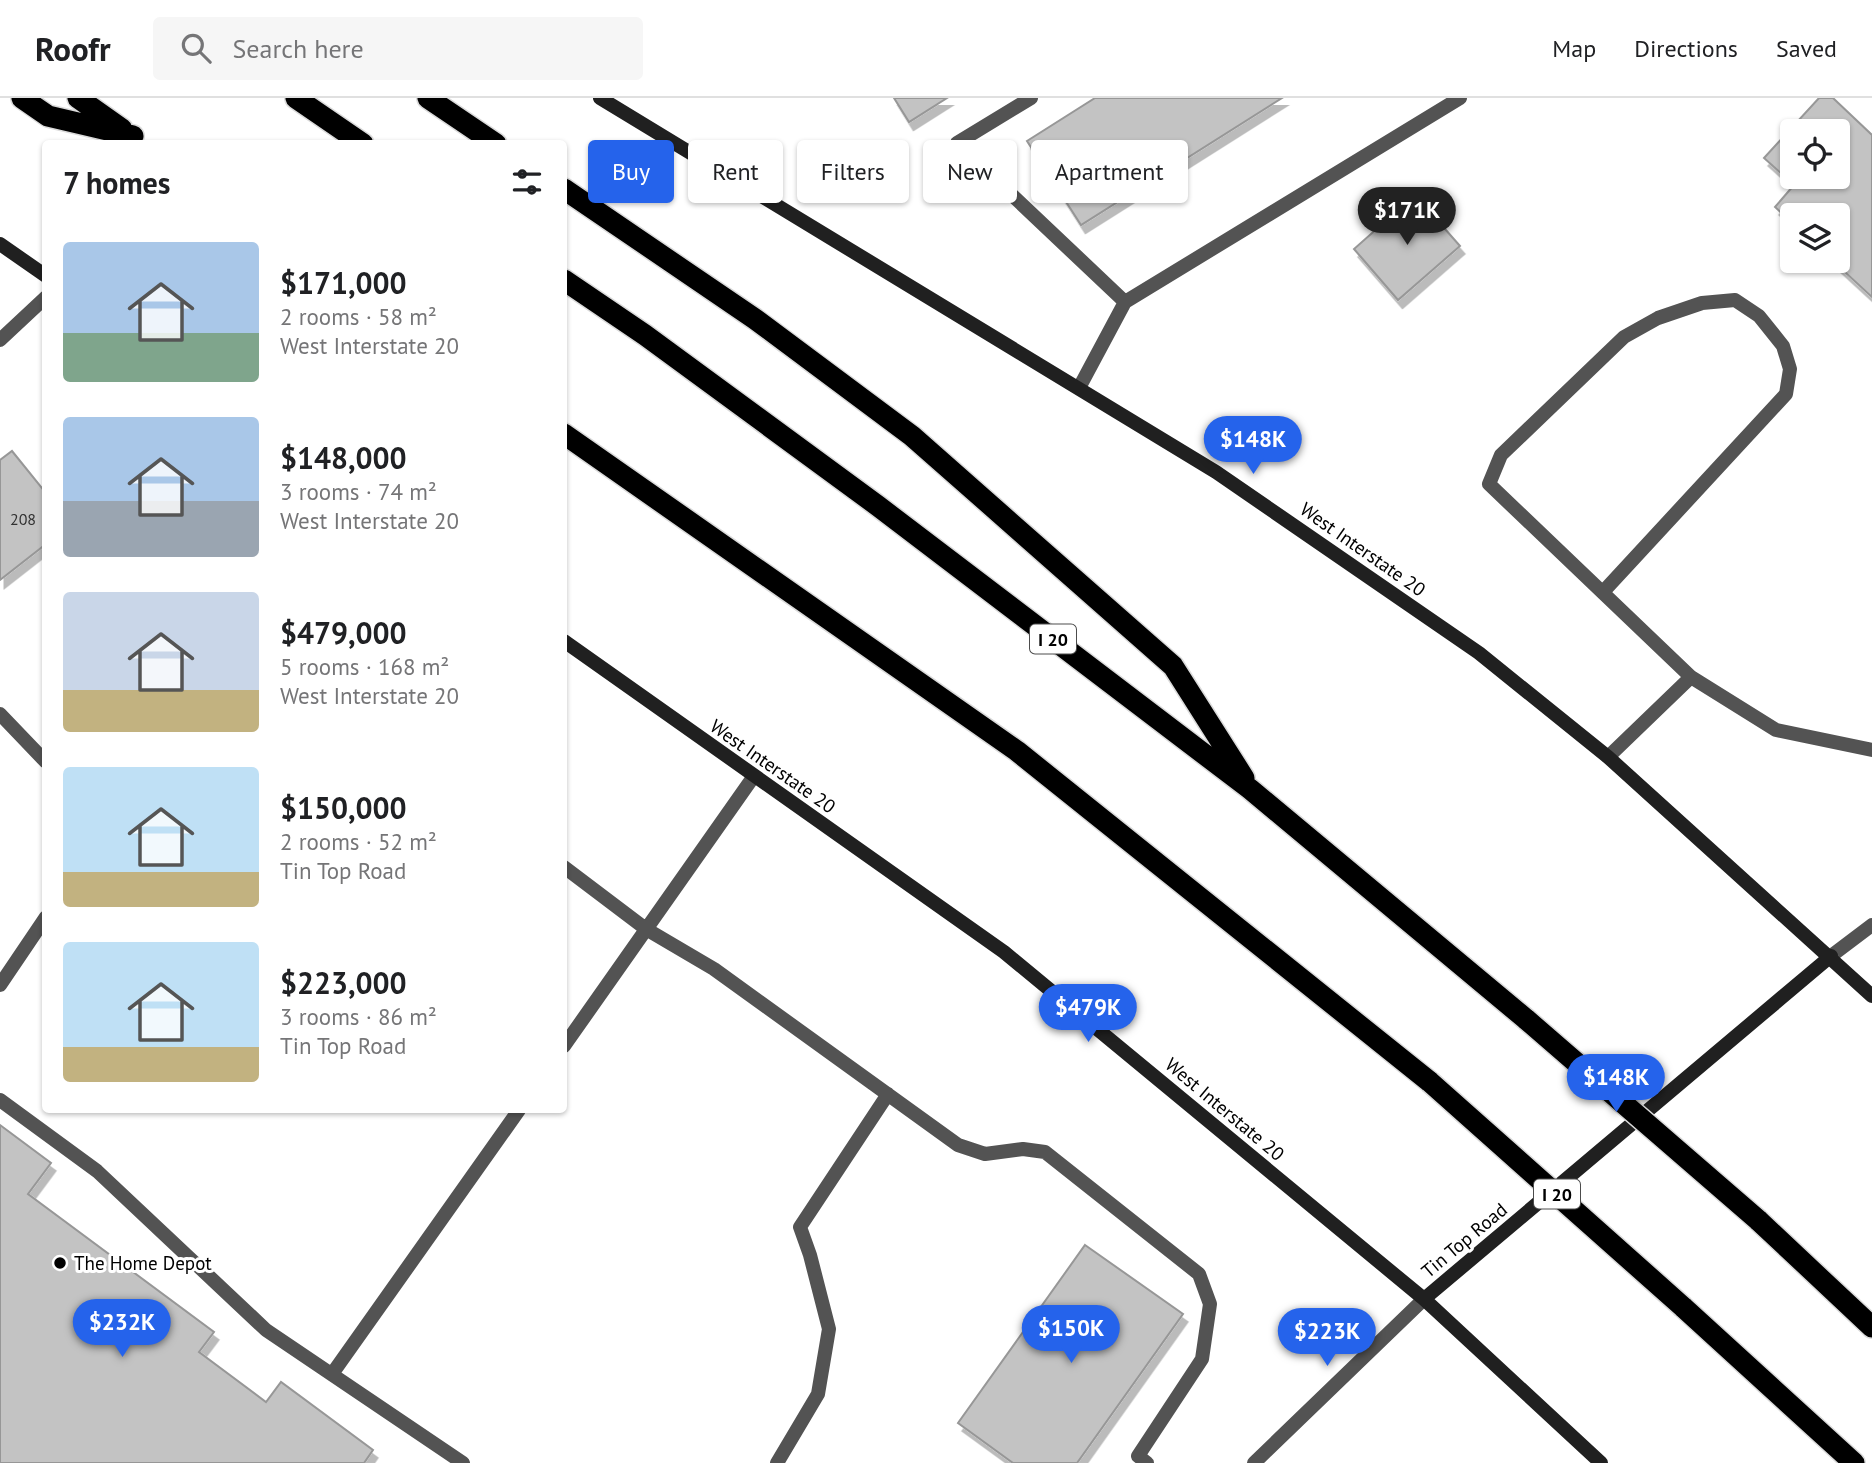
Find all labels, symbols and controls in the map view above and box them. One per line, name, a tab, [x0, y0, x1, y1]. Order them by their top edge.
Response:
search box	[153, 17, 643, 80]
text: Roofr	[35, 27, 111, 70]
icon: search	[177, 29, 215, 67]
text: Search here	[233, 32, 364, 65]
text: Map	[1552, 33, 1596, 64]
text: Directions	[1634, 33, 1738, 64]
text: Saved	[1776, 33, 1837, 64]
map controls	[1780, 119, 1850, 273]
button: locate	[1780, 119, 1850, 189]
chip: Buy	[588, 140, 674, 203]
chip: Rent	[688, 140, 783, 203]
chip: Filters	[797, 140, 909, 203]
chip: New	[923, 140, 1017, 203]
chip: Apartment	[1031, 140, 1188, 203]
text: 7 homes	[63, 163, 171, 202]
icon: filters	[508, 163, 546, 201]
pin: $171K	[1358, 188, 1456, 247]
text: $171K	[1374, 195, 1440, 224]
button: layers	[1780, 203, 1850, 273]
text: $171,000	[280, 263, 407, 302]
icon: home	[119, 270, 203, 354]
text: 2 rooms · 58 m²	[280, 302, 437, 331]
text: West Interstate 20	[280, 331, 459, 360]
pin: $148K	[1204, 416, 1302, 476]
text: $148K	[1220, 424, 1286, 453]
text: $148,000	[280, 438, 407, 477]
icon: home	[119, 445, 203, 529]
text: 3 rooms · 74 m²	[280, 477, 437, 506]
street label: West Interstate 20	[1296, 497, 1430, 601]
text: West Interstate 20	[280, 506, 459, 535]
house number: 208	[10, 509, 36, 529]
text: $479,000	[280, 613, 407, 652]
icon: home	[119, 620, 203, 704]
road number: I 20	[1030, 624, 1076, 654]
text: 5 rooms · 168 m²	[280, 652, 449, 681]
text: West Interstate 20	[280, 681, 459, 710]
street label: West Interstate 20	[706, 714, 840, 818]
text: $150,000	[280, 788, 407, 827]
icon: home	[119, 795, 203, 879]
text: 2 rooms · 52 m²	[280, 827, 437, 856]
text: Tin Top Road	[280, 856, 406, 885]
text: $223,000	[280, 963, 407, 1002]
icon: home	[119, 970, 203, 1054]
pin: $479K	[1039, 984, 1137, 1044]
text: $479K	[1055, 992, 1121, 1021]
text: 3 rooms · 86 m²	[280, 1002, 437, 1031]
text: Tin Top Road	[280, 1031, 406, 1060]
street label: West Interstate 20	[1161, 1052, 1289, 1166]
pin: $148K	[1567, 1054, 1665, 1114]
text: $148K	[1583, 1062, 1649, 1091]
road number: I 20	[1534, 1180, 1580, 1209]
street label: Tin Top Road	[1416, 1197, 1512, 1283]
place label: The Home Depot	[74, 1251, 212, 1275]
marker: The Home Depot	[52, 1255, 68, 1271]
pin: $232K	[73, 1300, 171, 1359]
pin: $150K	[1022, 1306, 1120, 1365]
text: $232K	[89, 1307, 155, 1336]
pin: $223K	[1278, 1308, 1376, 1368]
text: $150K	[1038, 1313, 1104, 1342]
text: $223K	[1294, 1316, 1360, 1345]

